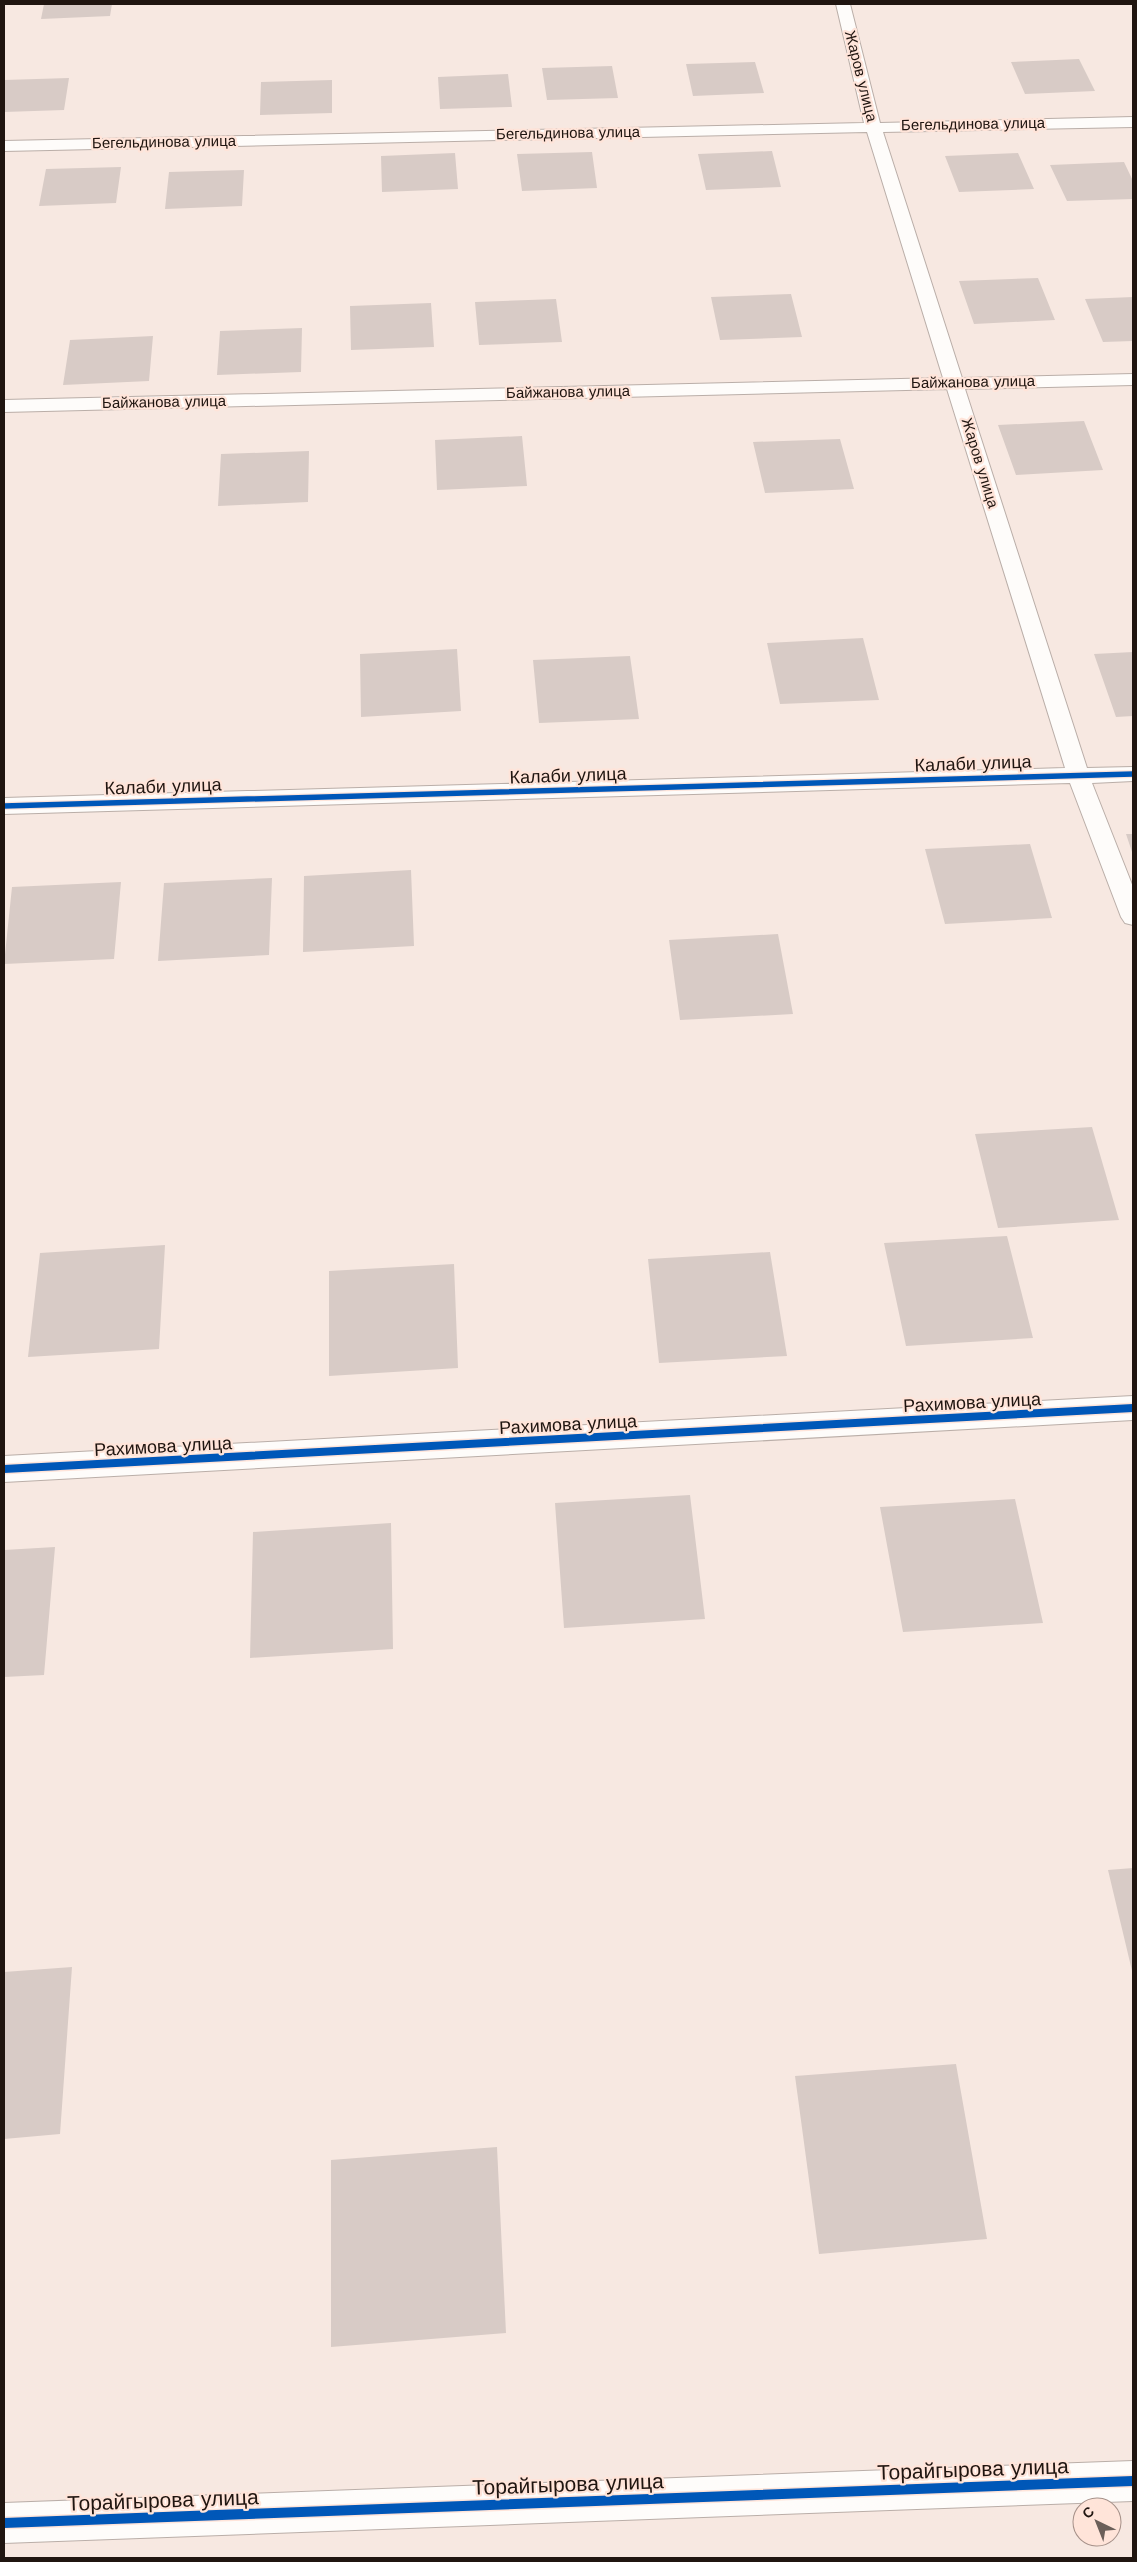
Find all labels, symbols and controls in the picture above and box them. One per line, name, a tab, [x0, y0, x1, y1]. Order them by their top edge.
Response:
street label: Жаров улица	[841, 29, 881, 124]
street label: Бегельдинова улица	[901, 114, 1046, 134]
street label: Бегельдинова улица	[496, 123, 641, 143]
street label: Бегельдинова улица	[92, 132, 237, 152]
street label: Байжанова улица	[911, 372, 1036, 392]
street label: Байжанова улица	[506, 382, 631, 402]
street label: Байжанова улица	[102, 392, 227, 412]
street label: Жаров улица	[958, 416, 1002, 511]
street label: Калаби улица	[914, 750, 1033, 776]
street label: Калаби улица	[509, 762, 628, 788]
street label: Калаби улица	[104, 773, 223, 799]
street label: Рахимова улица	[903, 1388, 1042, 1416]
street label: Рахимова улица	[499, 1410, 638, 1438]
street label: Рахимова улица	[94, 1432, 233, 1460]
street label: Торайгырова улица	[877, 2453, 1069, 2485]
street label: Торайгырова улица	[472, 2468, 664, 2500]
street label: Торайгырова улица	[67, 2484, 259, 2516]
north arrow	[1072, 2497, 1122, 2547]
text: С	[1079, 2503, 1097, 2522]

